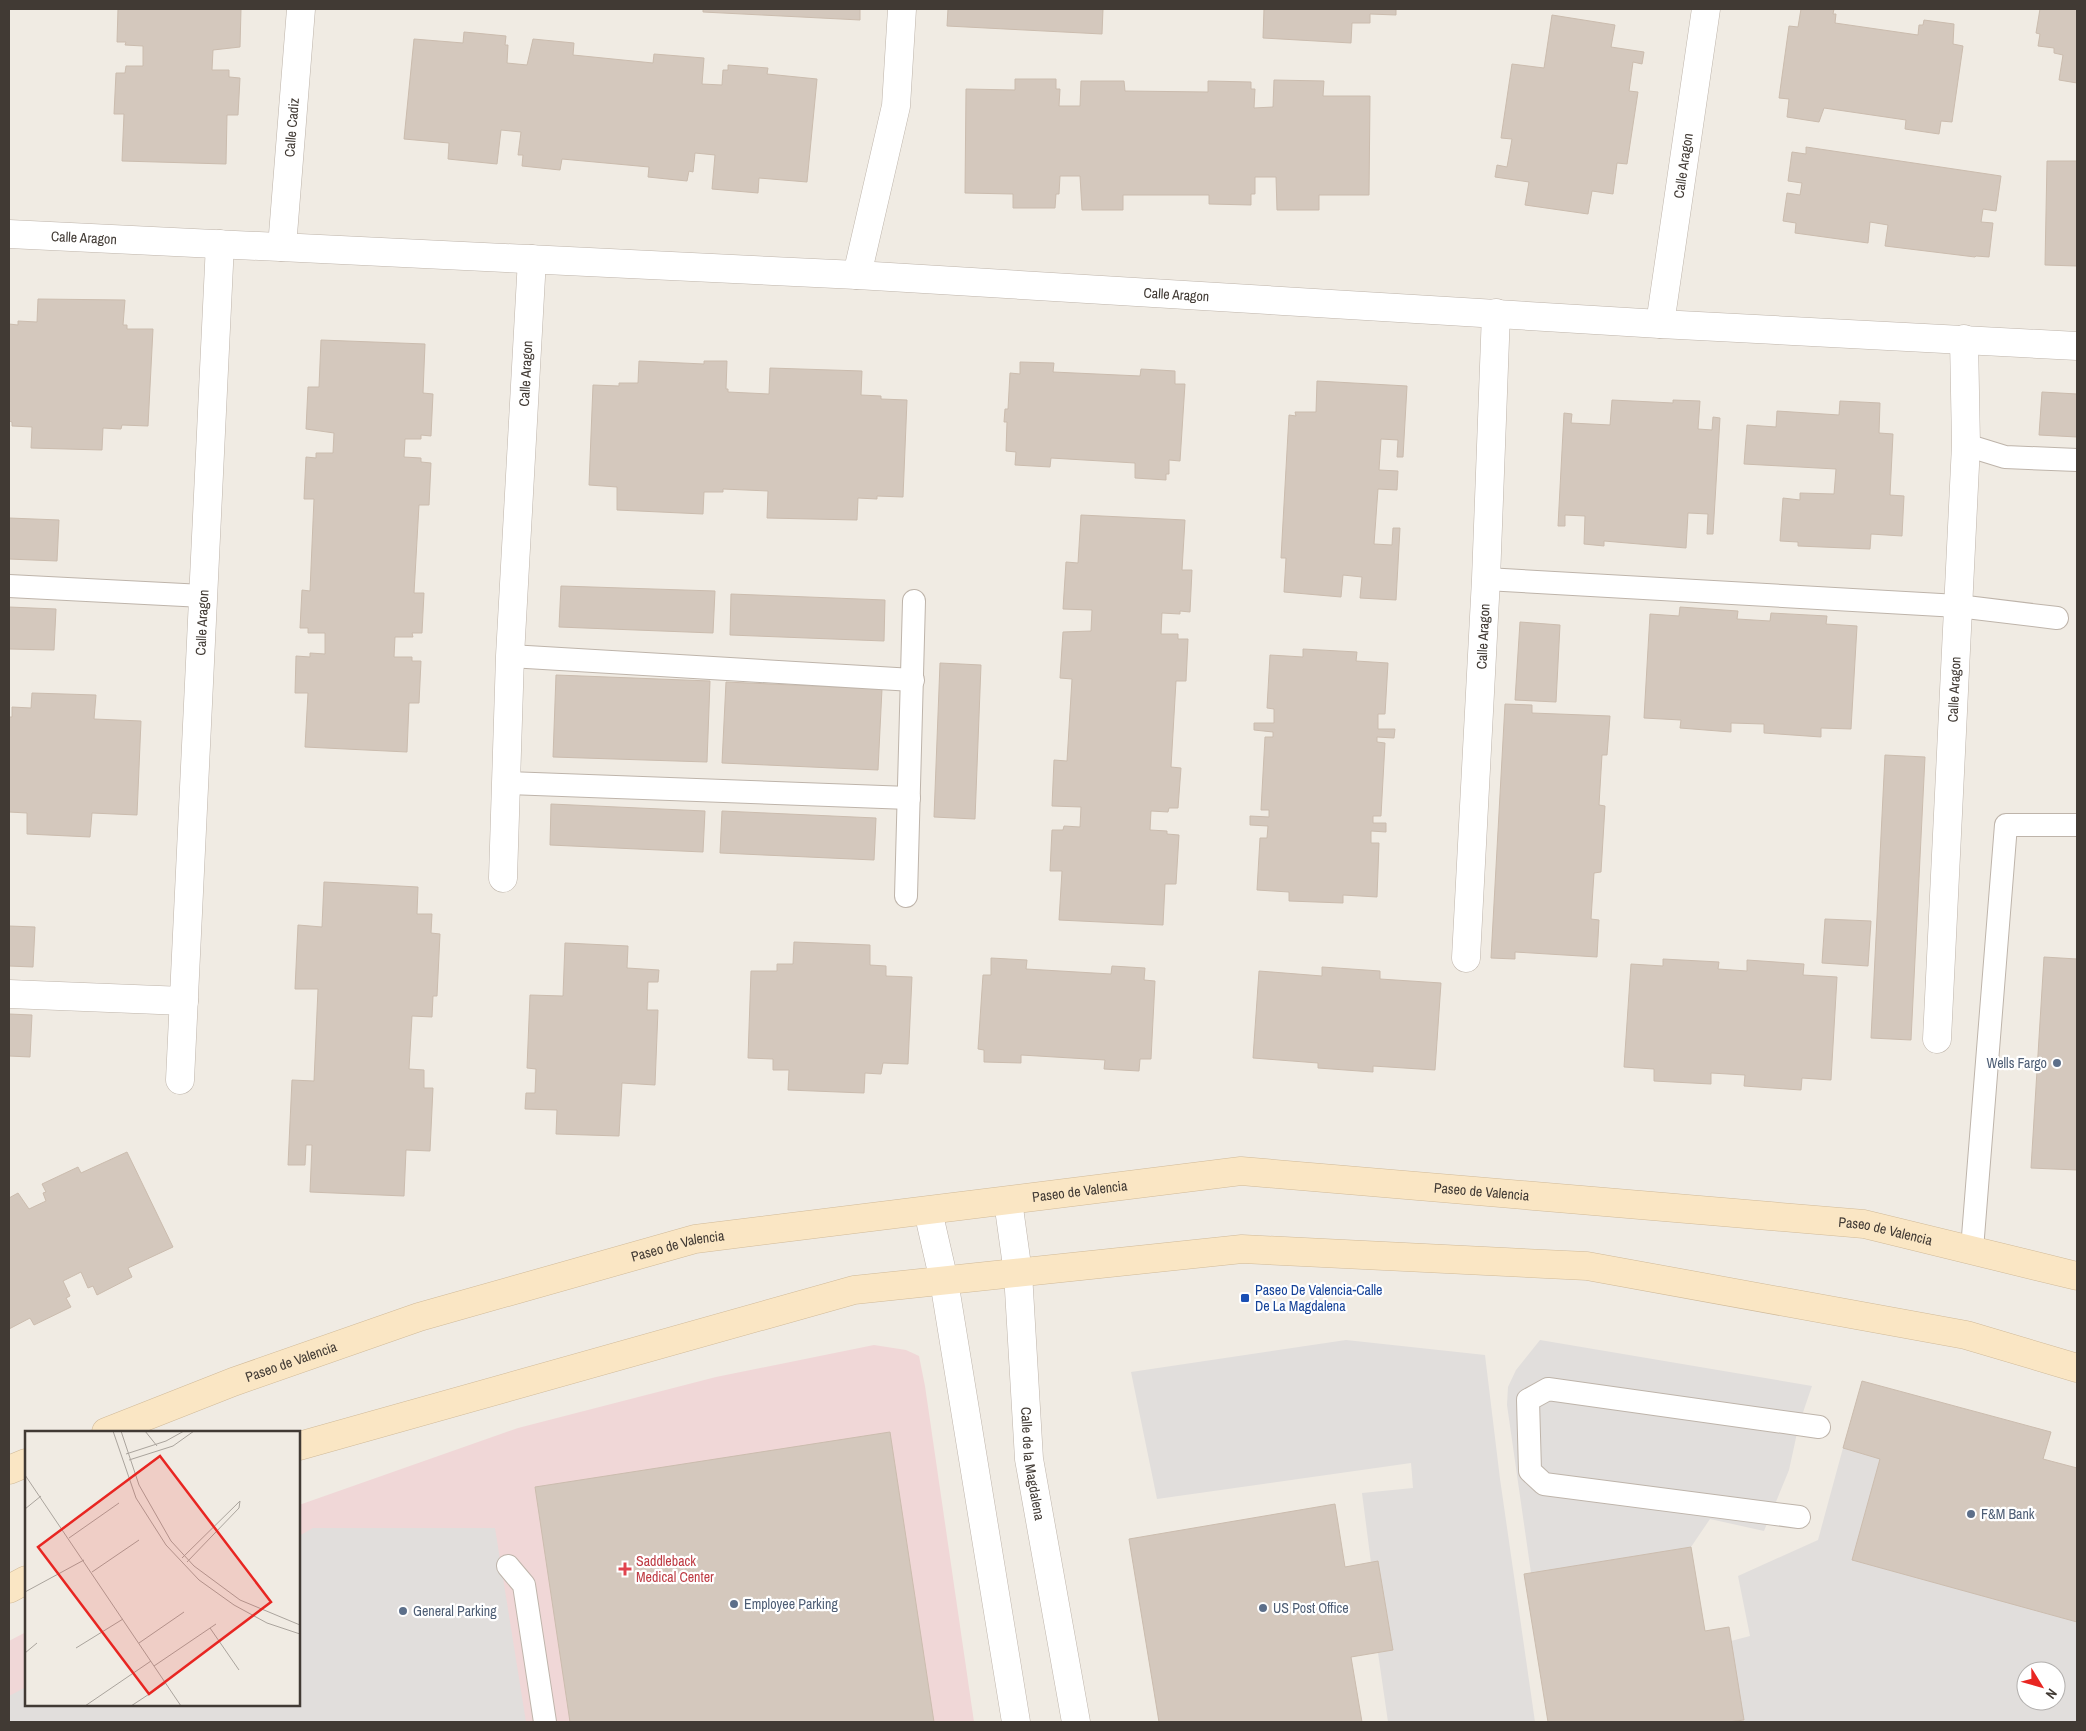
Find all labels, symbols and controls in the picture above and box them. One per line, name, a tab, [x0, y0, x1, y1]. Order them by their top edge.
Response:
street label: Calle Cadiz	[280, 97, 303, 158]
street label: Calle Aragon	[1669, 132, 1697, 200]
street label: Calle Aragon	[51, 227, 117, 248]
street label: Calle Aragon	[1143, 284, 1210, 305]
street label: Calle Aragon	[515, 340, 536, 407]
street label: Calle Aragon	[191, 589, 212, 656]
street label: Calle Aragon	[1472, 603, 1494, 670]
street label: Calle Aragon	[1943, 656, 1965, 723]
place label: Wells Fargo	[1987, 1054, 2047, 1072]
marker: Wells Fargo	[2051, 1057, 2063, 1069]
street label: Paseo de Valencia	[1031, 1176, 1129, 1206]
street label: Paseo de Valencia	[1433, 1178, 1531, 1205]
street label: Paseo de Valencia	[1838, 1213, 1935, 1250]
street label: Paseo de Valencia	[629, 1226, 726, 1266]
place label: Paseo De Valencia-Calle De La Magdalena	[1255, 1281, 1382, 1315]
marker: Paseo De Valencia-Calle De La Magdalena	[1239, 1292, 1251, 1304]
street label: Paseo de Valencia	[243, 1337, 340, 1386]
street label: Calle de la Magdalena	[1017, 1406, 1049, 1522]
inset map	[25, 1431, 300, 1706]
place label: F&M Bank	[1981, 1505, 2035, 1523]
marker: F&M Bank	[1965, 1508, 1977, 1520]
place label: Saddleback Medical Center	[636, 1552, 714, 1586]
marker: Saddleback Medical Center	[618, 1562, 632, 1576]
place label: Employee Parking	[744, 1595, 838, 1613]
marker: Employee Parking	[728, 1598, 740, 1610]
place label: US Post Office	[1273, 1599, 1349, 1617]
place label: General Parking	[413, 1602, 497, 1620]
marker: US Post Office	[1257, 1602, 1269, 1614]
marker: General Parking	[397, 1605, 409, 1617]
north arrow	[2016, 1661, 2066, 1711]
text: N	[2042, 1685, 2061, 1703]

